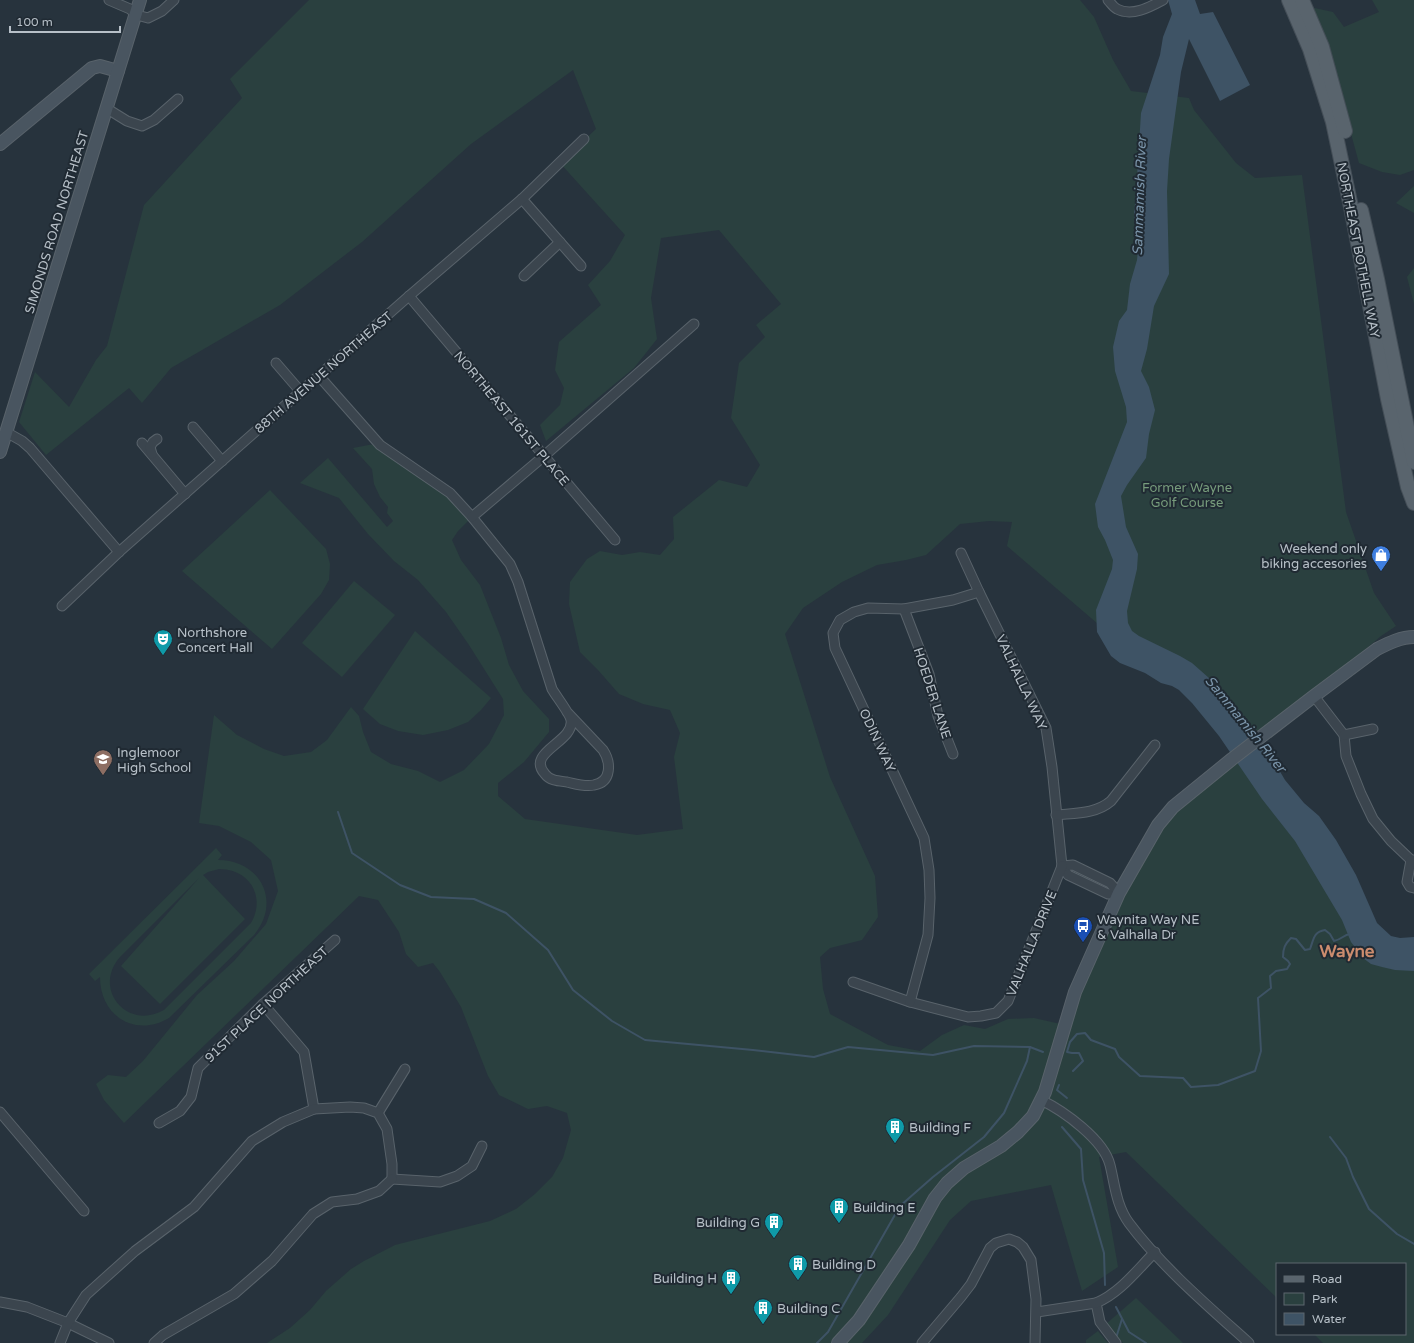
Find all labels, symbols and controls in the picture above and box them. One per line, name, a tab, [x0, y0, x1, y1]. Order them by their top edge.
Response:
scale bar	[10, 8, 120, 34]
text: 100 m	[16, 15, 53, 29]
street label: SIMONDS ROAD NORTHEAST	[21, 129, 92, 316]
water label: Sammamish River	[1129, 134, 1150, 256]
street label: NORTHEAST BOTHELL WAY	[1333, 161, 1383, 339]
street label: 88TH AVENUE NORTHEAST	[252, 309, 396, 437]
street label: NORTHEAST 161ST PLACE	[450, 348, 572, 489]
park label: Former Wayne Golf Course	[1142, 480, 1232, 511]
place label: Weekend only biking accesories	[1261, 541, 1367, 572]
shop icon: Weekend only biking accesories	[1370, 544, 1392, 572]
place label: Northshore Concert Hall	[177, 625, 253, 656]
theatre icon: Northshore Concert Hall	[152, 628, 174, 656]
street label: VALHALLA WAY	[992, 632, 1050, 733]
street label: HOEDER LANE	[910, 646, 954, 741]
water label: Sammamish River	[1201, 673, 1291, 777]
street label: ODIN WAY	[855, 706, 899, 775]
place label: Inglemoor High School	[117, 745, 191, 776]
school or university icon: Inglemoor High School	[92, 748, 114, 776]
street label: VALHALLA DRIVE	[1003, 888, 1061, 999]
place label: Waynita Way NE & Valhalla Dr	[1097, 912, 1200, 943]
bus stop icon: Waynita Way NE & Valhalla Dr	[1072, 915, 1094, 943]
district label: Wayne	[1319, 941, 1375, 962]
street label: 91ST PLACE NORTHEAST	[202, 943, 332, 1066]
building icon: Building F	[884, 1116, 906, 1144]
place label: Building F	[909, 1120, 971, 1136]
building icon: Building E	[828, 1196, 850, 1224]
place label: Building E	[853, 1200, 916, 1216]
building icon: Building G	[763, 1211, 785, 1239]
place label: Building G	[696, 1215, 760, 1231]
building icon: Building D	[787, 1253, 809, 1281]
place label: Building D	[812, 1257, 876, 1273]
legend	[1276, 1263, 1406, 1335]
building icon: Building H	[720, 1267, 742, 1295]
place label: Building H	[653, 1271, 717, 1287]
text: Road	[1312, 1272, 1342, 1286]
text: Park	[1312, 1292, 1338, 1306]
building icon: Building C	[752, 1297, 774, 1325]
place label: Building C	[777, 1301, 840, 1317]
text: Water	[1312, 1312, 1347, 1326]

